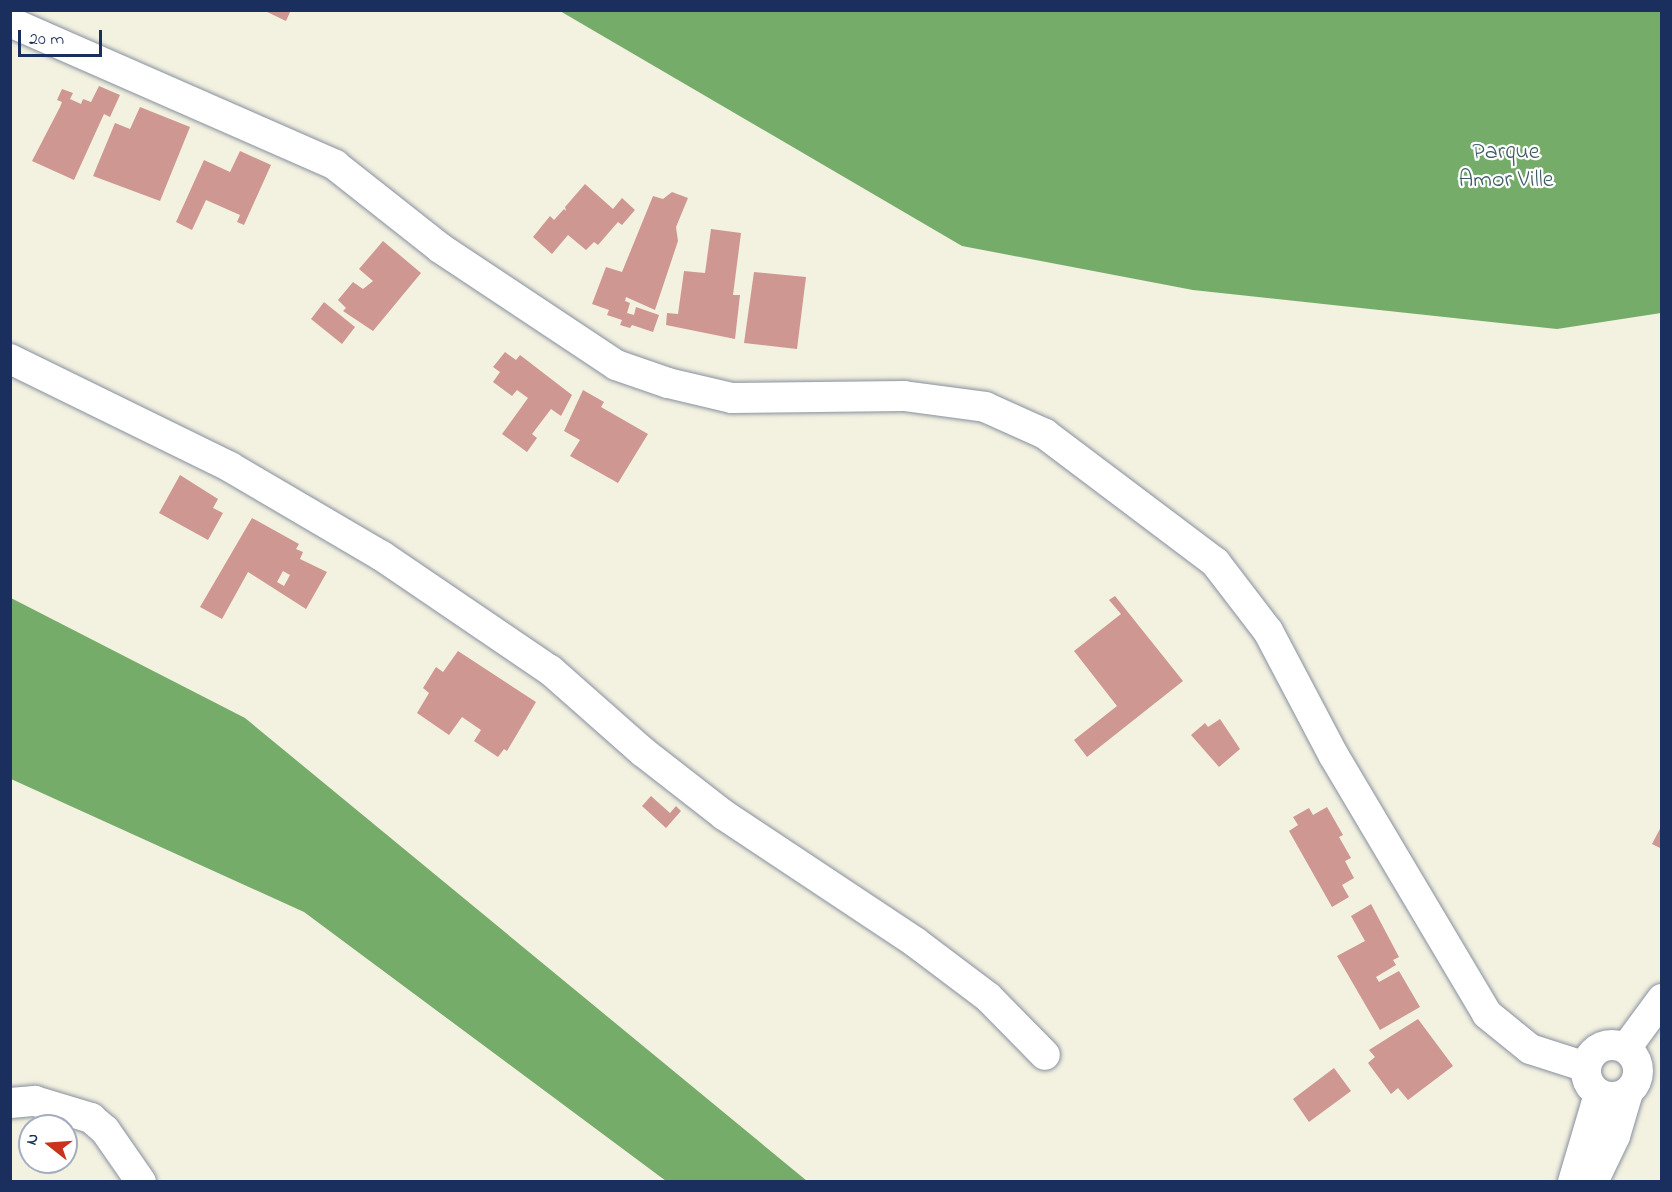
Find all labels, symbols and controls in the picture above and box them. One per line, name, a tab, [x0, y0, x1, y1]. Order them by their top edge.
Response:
scale bar	[21, 18, 105, 56]
text: 20 m	[29, 27, 64, 53]
park label: Parque Amor Ville	[1459, 139, 1553, 195]
north arrow	[18, 1114, 78, 1174]
text: N	[20, 1131, 46, 1148]

